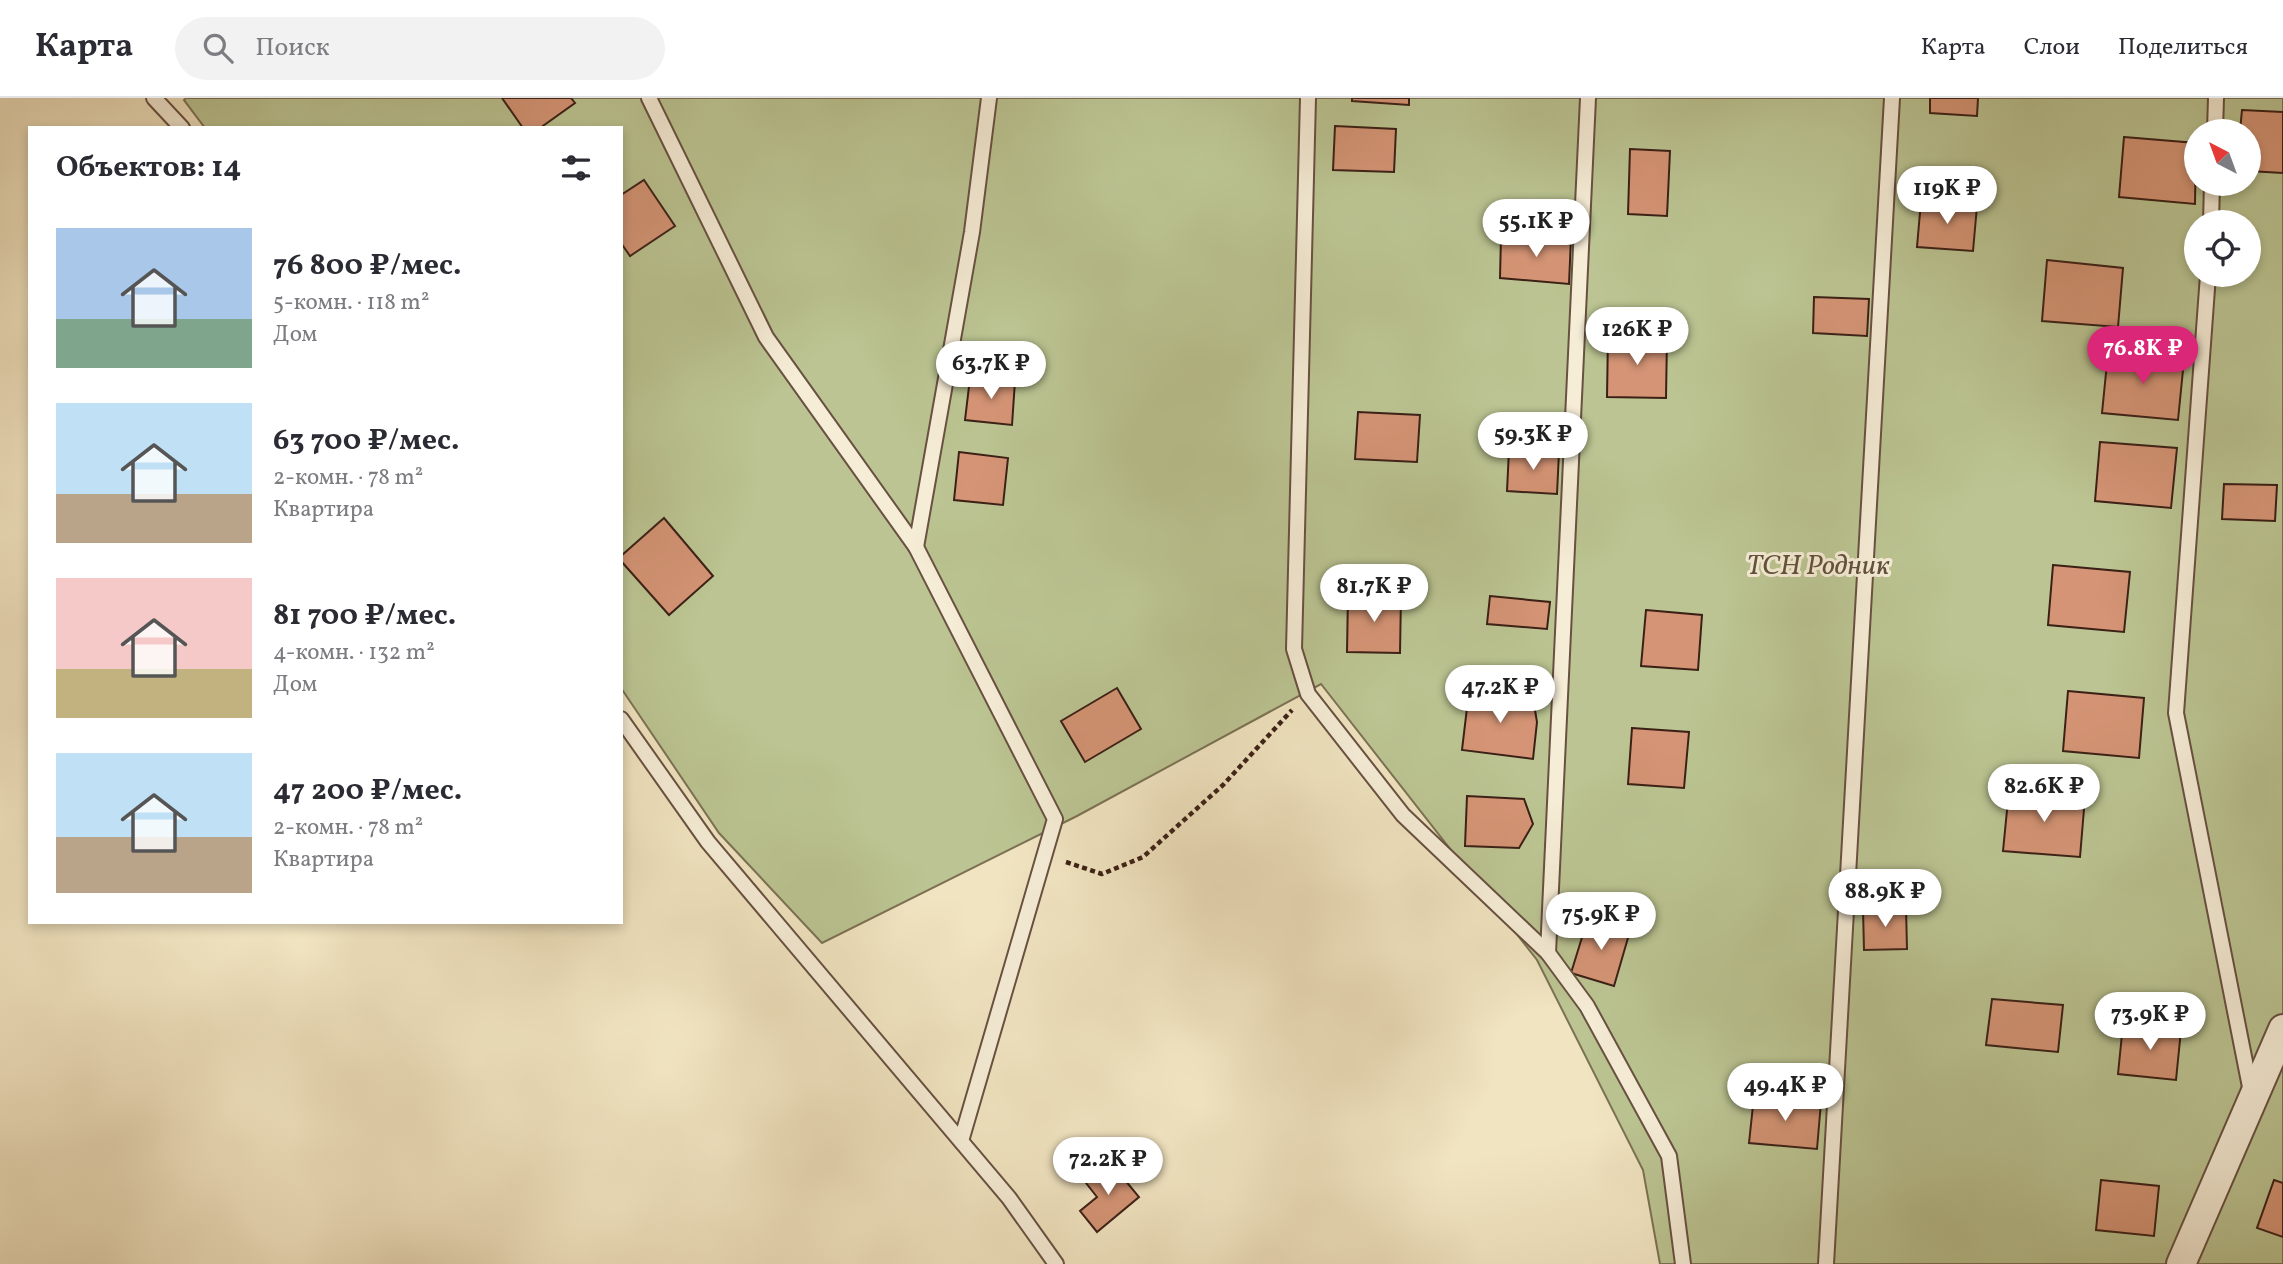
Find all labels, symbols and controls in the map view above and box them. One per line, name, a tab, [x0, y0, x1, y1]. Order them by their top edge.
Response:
search box	[175, 17, 665, 80]
text: Карта	[35, 25, 133, 71]
icon: search	[199, 29, 237, 67]
text: Поиск	[255, 30, 330, 66]
text: Карта	[1921, 31, 1986, 65]
text: Слои	[2024, 31, 2080, 65]
text: Поделиться	[2118, 31, 2248, 65]
north arrow	[2184, 119, 2261, 196]
map controls	[2184, 119, 2261, 287]
text: Объектов: 14	[56, 147, 241, 189]
icon: filters	[557, 149, 595, 187]
pin: 119K ₽	[1890, 166, 2004, 226]
text: 119K ₽	[1913, 173, 1981, 205]
pin: 55.1K ₽	[1471, 200, 1601, 259]
text: 55.1K ₽	[1499, 206, 1573, 238]
button: locate	[2184, 210, 2261, 287]
text: 76 800 ₽/мес.	[273, 245, 461, 287]
icon: home	[112, 256, 196, 340]
text: 5-комн. · 118 m²	[273, 287, 429, 319]
pin: 126K ₽	[1580, 308, 1694, 367]
text: 126K ₽	[1602, 314, 1672, 346]
text: Дом	[273, 319, 317, 351]
pin: 76.8K ₽	[2078, 327, 2208, 386]
text: 76.8K ₽	[2103, 333, 2183, 365]
pin: 63.7K ₽	[926, 342, 1056, 401]
text: 63.7K ₽	[952, 348, 1030, 380]
pin: 59.3K ₽	[1468, 412, 1598, 472]
text: 59.3K ₽	[1494, 419, 1572, 451]
text: 63 700 ₽/мес.	[273, 420, 460, 462]
icon: home	[112, 431, 196, 515]
text: 2-комн. · 78 m²	[273, 462, 423, 494]
text: Квартира	[273, 494, 374, 526]
park label: ТСН Родник	[1747, 547, 1890, 586]
pin: 81.7K ₽	[1309, 564, 1439, 624]
text: 81.7K ₽	[1336, 571, 1412, 603]
text: 81 700 ₽/мес.	[273, 595, 456, 637]
icon: home	[112, 606, 196, 690]
text: 4-комн. · 132 m²	[273, 637, 435, 669]
pin: 47.2K ₽	[1435, 666, 1565, 725]
text: Дом	[273, 669, 317, 701]
text: 47.2K ₽	[1461, 672, 1539, 704]
pin: 82.6K ₽	[1979, 764, 2109, 824]
text: 47 200 ₽/мес.	[273, 770, 462, 812]
text: 82.6K ₽	[2004, 771, 2084, 803]
icon: home	[112, 781, 196, 865]
text: 2-комн. · 78 m²	[273, 812, 423, 844]
text: Квартира	[273, 844, 374, 876]
pin: 88.9K ₽	[1820, 870, 1950, 929]
text: 88.9K ₽	[1845, 876, 1925, 908]
pin: 75.9K ₽	[1536, 892, 1666, 952]
text: 75.9K ₽	[1562, 899, 1640, 931]
pin: 73.9K ₽	[2085, 992, 2215, 1052]
text: 73.9K ₽	[2111, 999, 2189, 1031]
pin: 49.4K ₽	[1720, 1063, 1850, 1123]
text: 49.4K ₽	[1743, 1070, 1827, 1102]
pin: 72.2K ₽	[1043, 1138, 1173, 1197]
text: 72.2K ₽	[1069, 1144, 1147, 1176]

